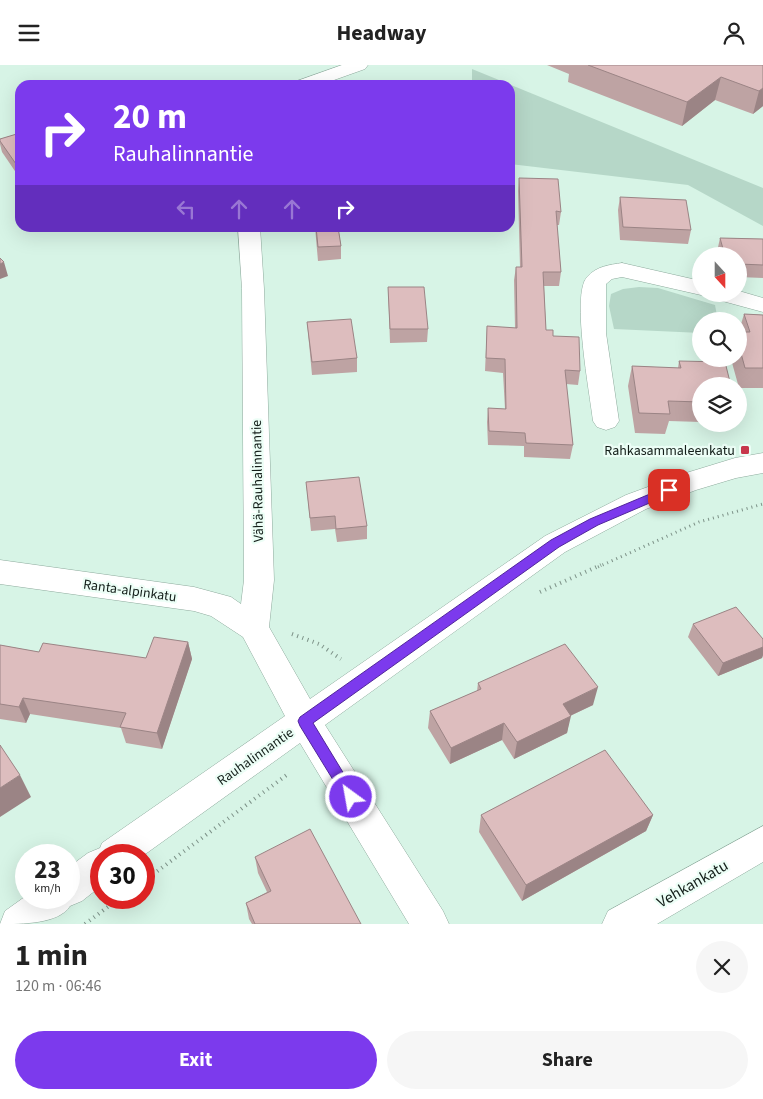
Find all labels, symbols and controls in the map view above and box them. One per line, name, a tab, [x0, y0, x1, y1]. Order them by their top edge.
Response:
text: Headway	[336, 17, 427, 49]
icon: menu	[15, 19, 43, 47]
icon: person	[720, 19, 748, 47]
text: 20 m	[113, 92, 187, 142]
icon: right	[30, 100, 95, 165]
text: Rauhalinnantie	[113, 138, 254, 170]
icon: left	[172, 195, 200, 223]
icon: ahead	[225, 195, 253, 223]
icon: ahead	[278, 195, 306, 223]
icon: right	[331, 195, 359, 223]
north arrow	[692, 247, 748, 303]
map controls	[692, 247, 747, 432]
button: search	[692, 312, 747, 367]
button: layers	[692, 377, 747, 432]
street label: Vähä-Rauhalinnantie	[247, 420, 269, 542]
place label: Rahkasammaleenkatu	[604, 441, 735, 461]
marker: Rahkasammaleenkatu	[739, 444, 751, 456]
pin	[648, 469, 690, 511]
icon: arrive	[655, 476, 683, 504]
street label: Ranta-alpinkatu	[82, 575, 178, 607]
street label: Rauhalinnantie	[213, 723, 298, 791]
position arrow	[324, 770, 376, 822]
speed limit sign: 30	[90, 844, 155, 909]
text: 23	[34, 852, 61, 888]
street label: Vehkankatu	[653, 855, 732, 913]
text: km/h	[34, 880, 61, 897]
text: 1 min	[15, 934, 88, 977]
button: close	[696, 941, 748, 993]
text: 120 m · 06:46	[15, 975, 102, 997]
button: Exit	[15, 1031, 377, 1089]
button: Share	[387, 1031, 748, 1089]

